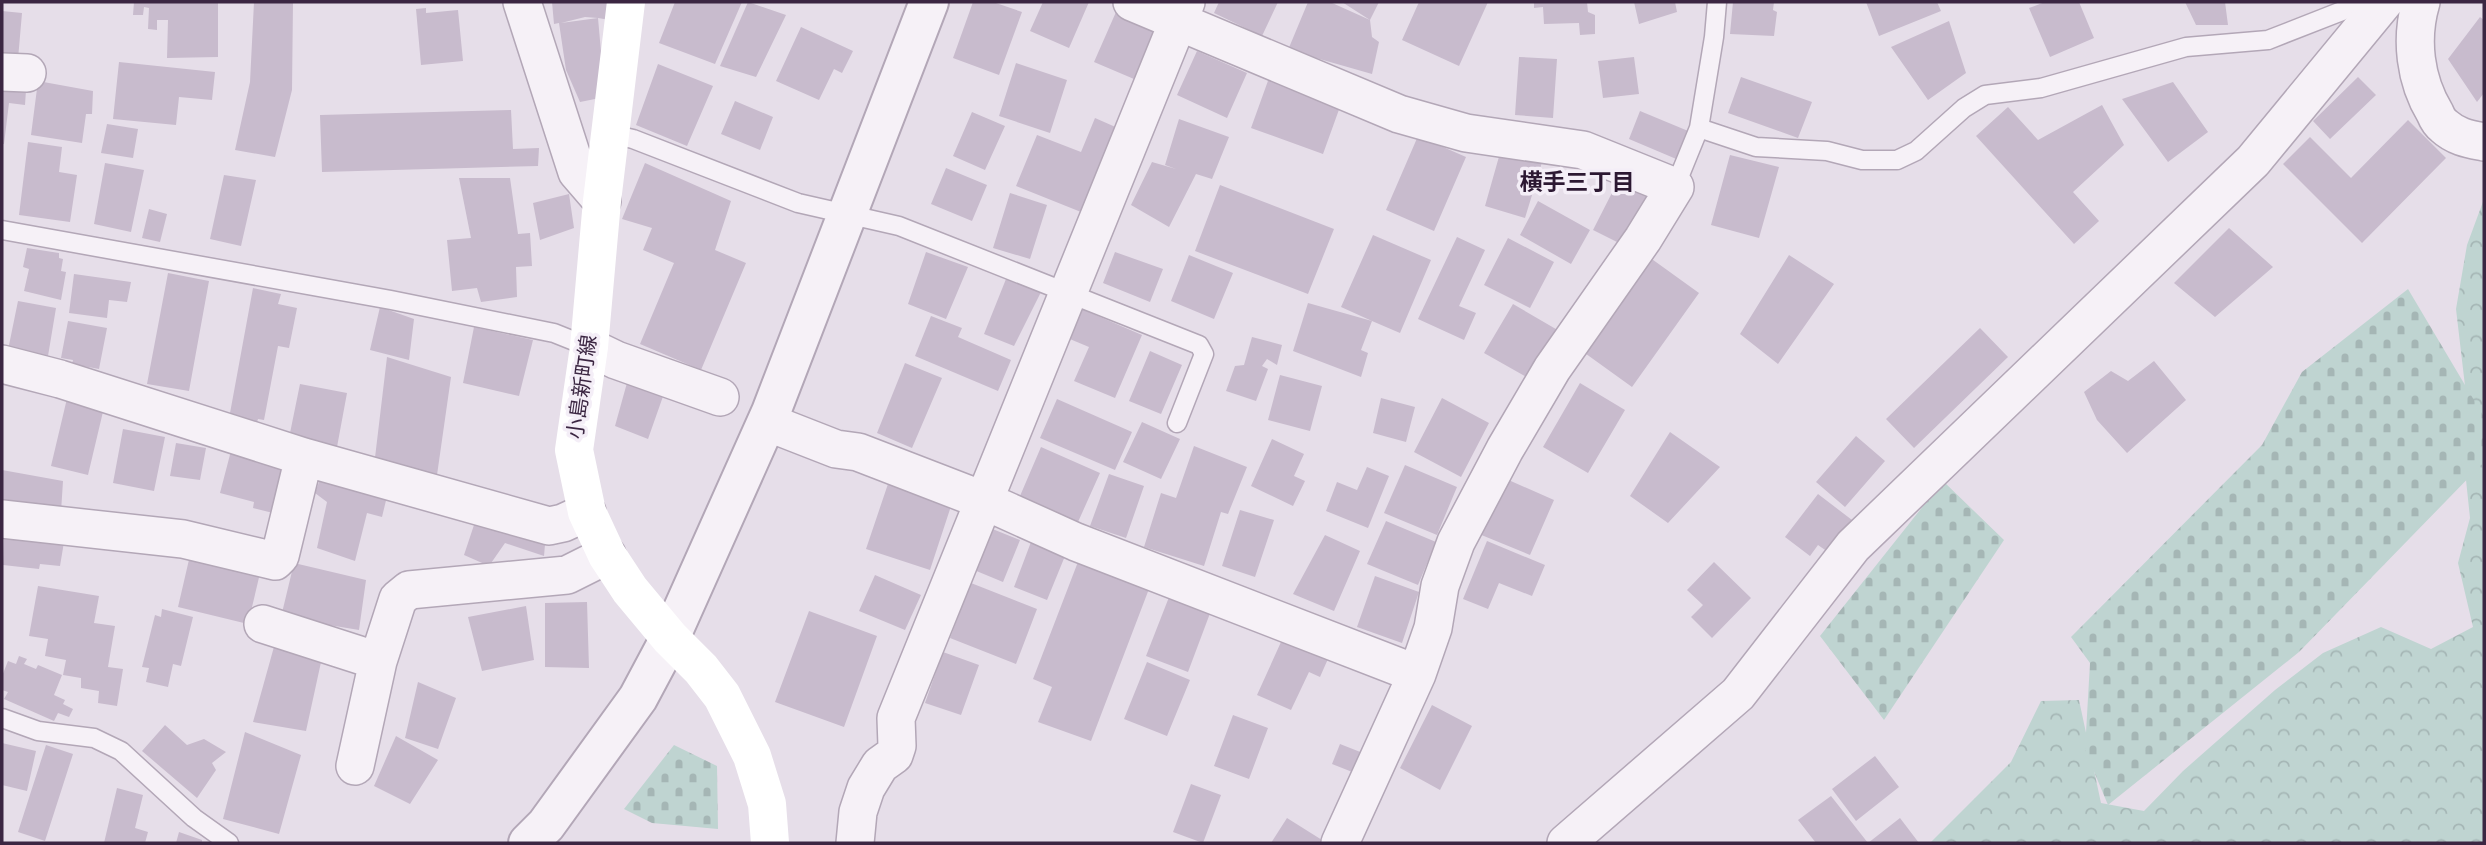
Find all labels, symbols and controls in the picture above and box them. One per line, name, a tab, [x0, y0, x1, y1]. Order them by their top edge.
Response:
district label: 横手三丁目	[1520, 169, 1635, 195]
street label: 小島新町線	[563, 333, 600, 441]

